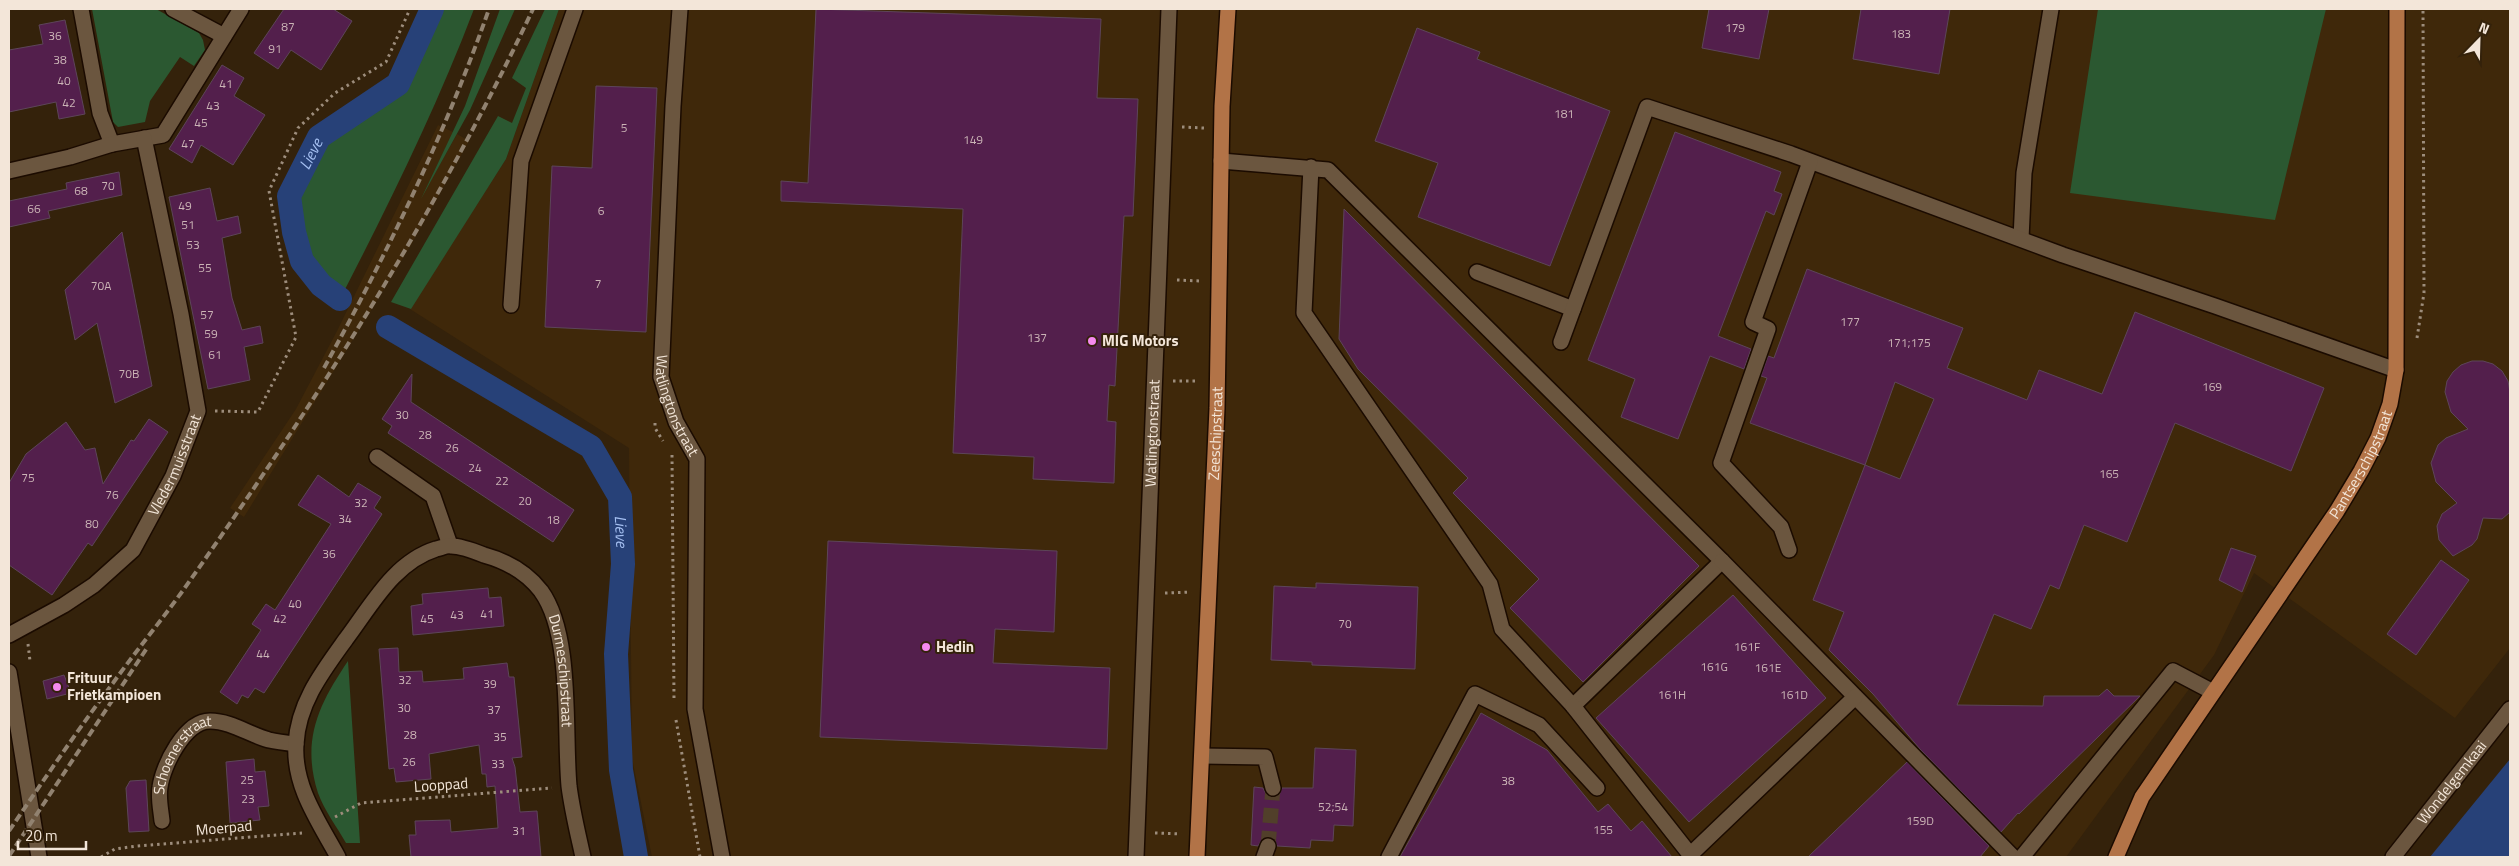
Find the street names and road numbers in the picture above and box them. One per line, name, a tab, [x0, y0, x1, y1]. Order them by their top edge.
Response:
street label: Watlingtonstraat	[650, 354, 705, 461]
street label: Watlingtonstraat	[1138, 378, 1166, 487]
street label: Zeeschipstraat	[1202, 386, 1228, 481]
street label: Pantserschipstraat	[2323, 406, 2398, 523]
street label: Vledermuisstraat	[142, 410, 207, 520]
street label: Durmeschipstraat	[543, 611, 579, 728]
street label: Schoenerstraat	[147, 709, 213, 796]
street label: Wondelgemkaai	[2411, 735, 2492, 829]
street label: Looppad	[413, 771, 469, 798]
street label: Moerpad	[195, 814, 253, 841]

